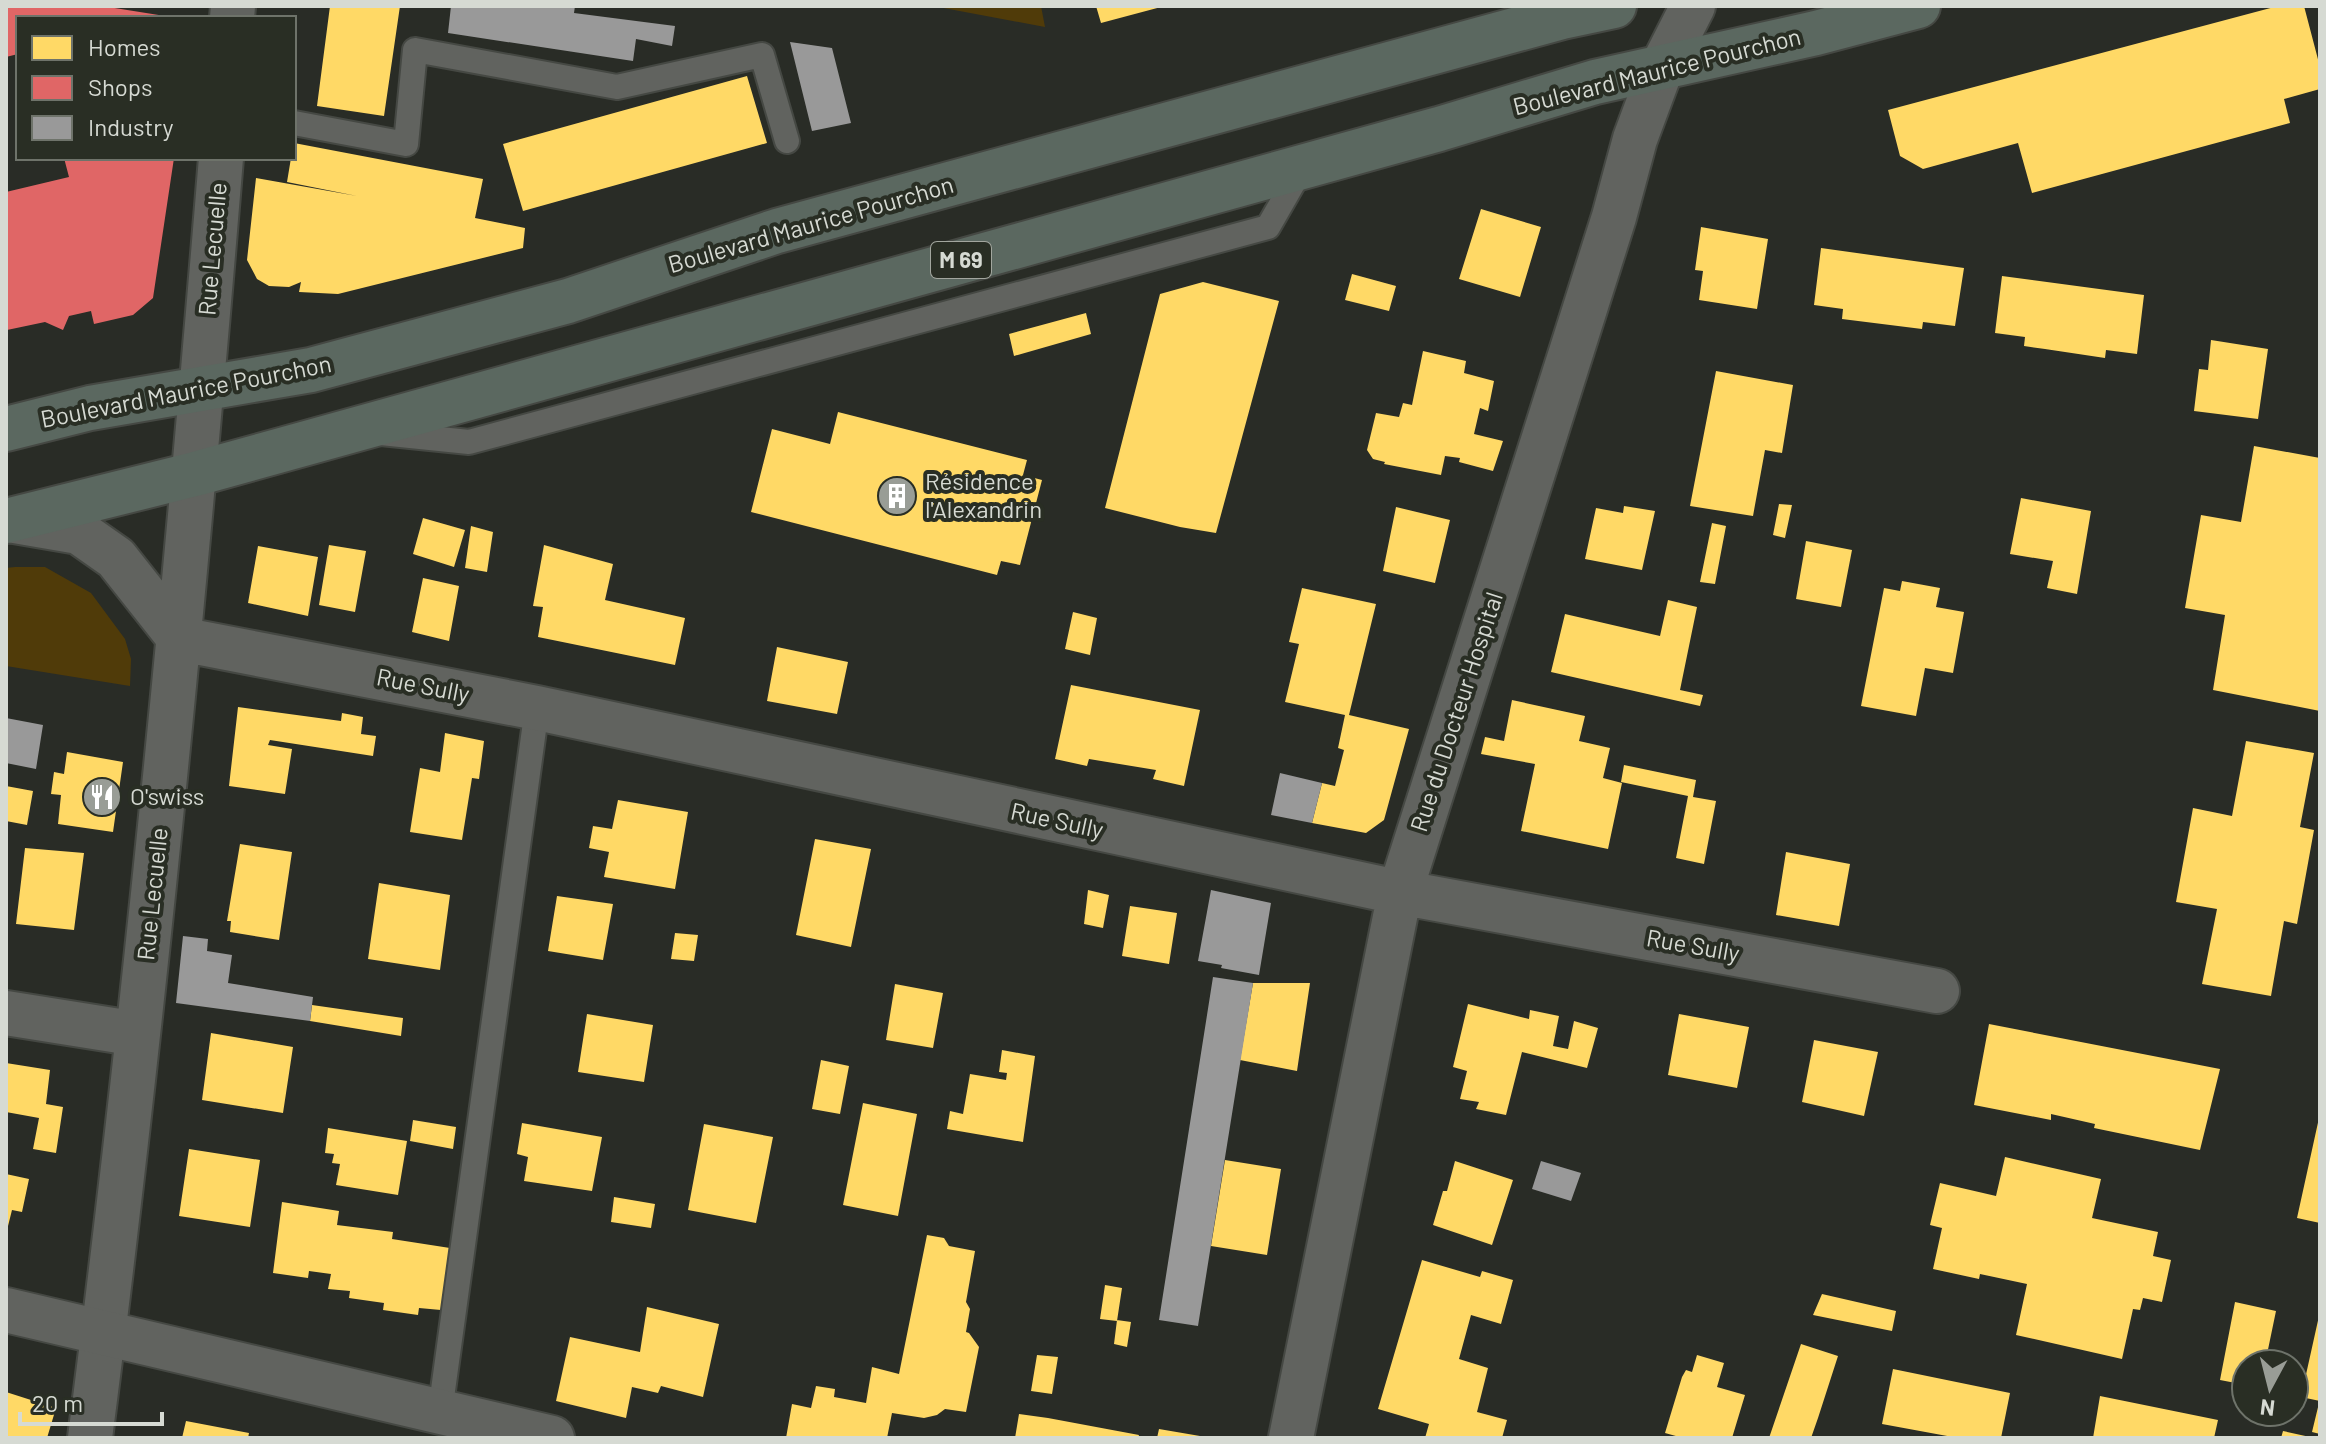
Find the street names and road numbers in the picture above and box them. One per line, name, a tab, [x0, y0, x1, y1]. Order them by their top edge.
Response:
street label: Boulevard Maurice Pourchon	[1510, 21, 1804, 120]
street label: Boulevard Maurice Pourchon	[664, 169, 957, 278]
street label: Rue Lecuelle	[191, 181, 232, 317]
road number: M 69	[931, 242, 991, 278]
street label: Boulevard Maurice Pourchon	[38, 348, 334, 433]
street label: Rue du Docteur Hospital	[1403, 588, 1508, 835]
street label: Rue Sully	[374, 661, 472, 708]
street label: Rue Sully	[1008, 796, 1106, 844]
street label: Rue Lecuelle	[130, 826, 173, 962]
street label: Rue Sully	[1644, 922, 1742, 967]

